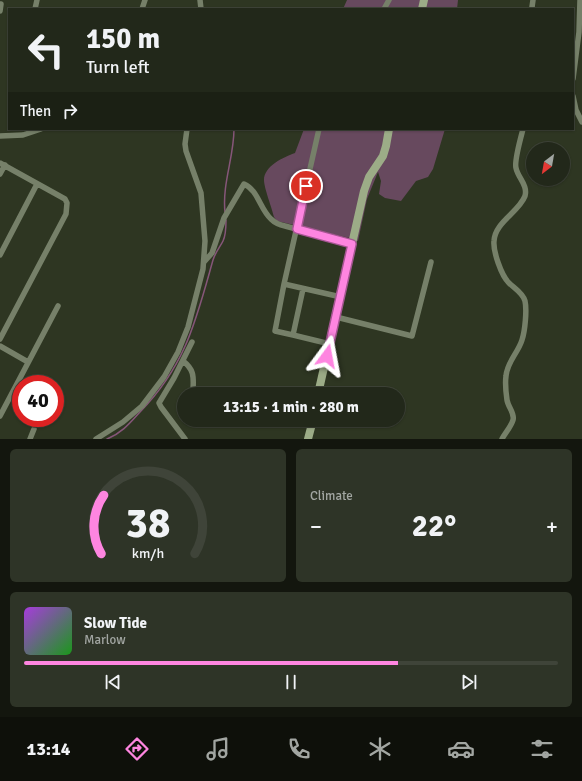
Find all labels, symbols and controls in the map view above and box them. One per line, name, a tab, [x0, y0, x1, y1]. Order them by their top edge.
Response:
text: 150 m	[86, 22, 160, 56]
icon: left	[20, 24, 72, 76]
text: Turn left	[86, 56, 149, 78]
icon: right	[59, 100, 81, 122]
text: Then	[20, 102, 51, 120]
north arrow	[526, 142, 570, 186]
map controls	[526, 142, 570, 186]
pin	[289, 169, 323, 203]
icon: arrive	[295, 175, 317, 197]
position arrow	[306, 335, 348, 377]
speed limit sign: 40	[12, 375, 64, 427]
text: 13:15 · 1 min · 280 m	[223, 398, 359, 416]
text: Climate	[310, 488, 353, 504]
text: 38	[126, 497, 170, 548]
text: 22°	[412, 508, 456, 545]
text: −	[310, 513, 322, 540]
text: +	[546, 513, 558, 540]
text: km/h	[132, 544, 164, 561]
text: Slow Tide	[84, 614, 147, 632]
text: Marlow	[84, 632, 126, 648]
icon: previous	[102, 671, 124, 693]
icon: pause	[280, 671, 302, 693]
icon: next	[458, 671, 480, 693]
icon: directions	[123, 735, 151, 763]
icon: music	[204, 735, 232, 763]
icon: phone	[285, 735, 313, 763]
icon: climate	[366, 735, 394, 763]
icon: car	[447, 735, 475, 763]
icon: filters	[528, 735, 556, 763]
text: 13:14	[26, 738, 71, 760]

